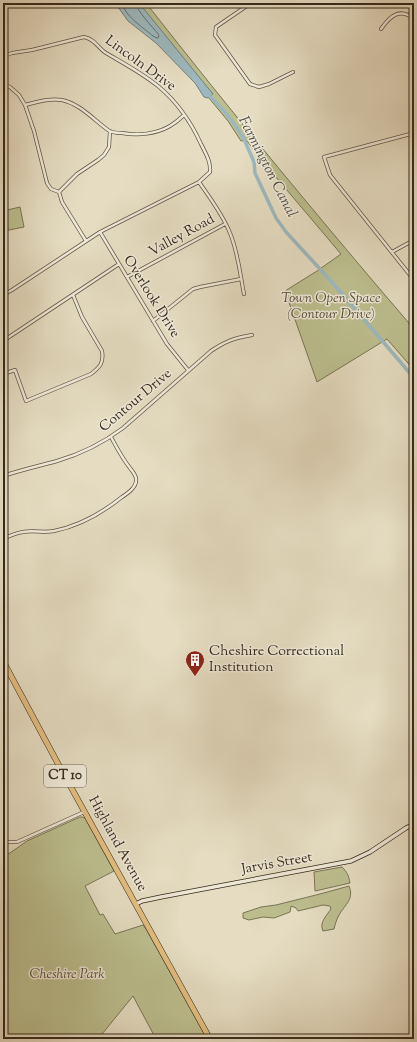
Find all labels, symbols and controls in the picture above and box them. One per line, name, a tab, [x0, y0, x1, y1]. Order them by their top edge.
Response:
street label: Lincoln Drive	[100, 31, 180, 97]
water label: Farmington Canal	[232, 113, 302, 221]
street label: Valley Road	[146, 210, 219, 262]
street label: Overlook Drive	[118, 252, 184, 342]
park label: Town Open Space (Contour Drive)	[281, 289, 381, 325]
street label: Contour Drive	[95, 365, 177, 437]
place label: Cheshire Correctional Institution	[209, 642, 344, 678]
building icon: Cheshire Correctional Institution	[184, 649, 206, 677]
road number: CT 10	[44, 765, 86, 787]
street label: Highland Avenue	[83, 793, 151, 895]
street label: Jarvis Street	[239, 848, 314, 880]
park label: Cheshire Park	[29, 965, 105, 985]

